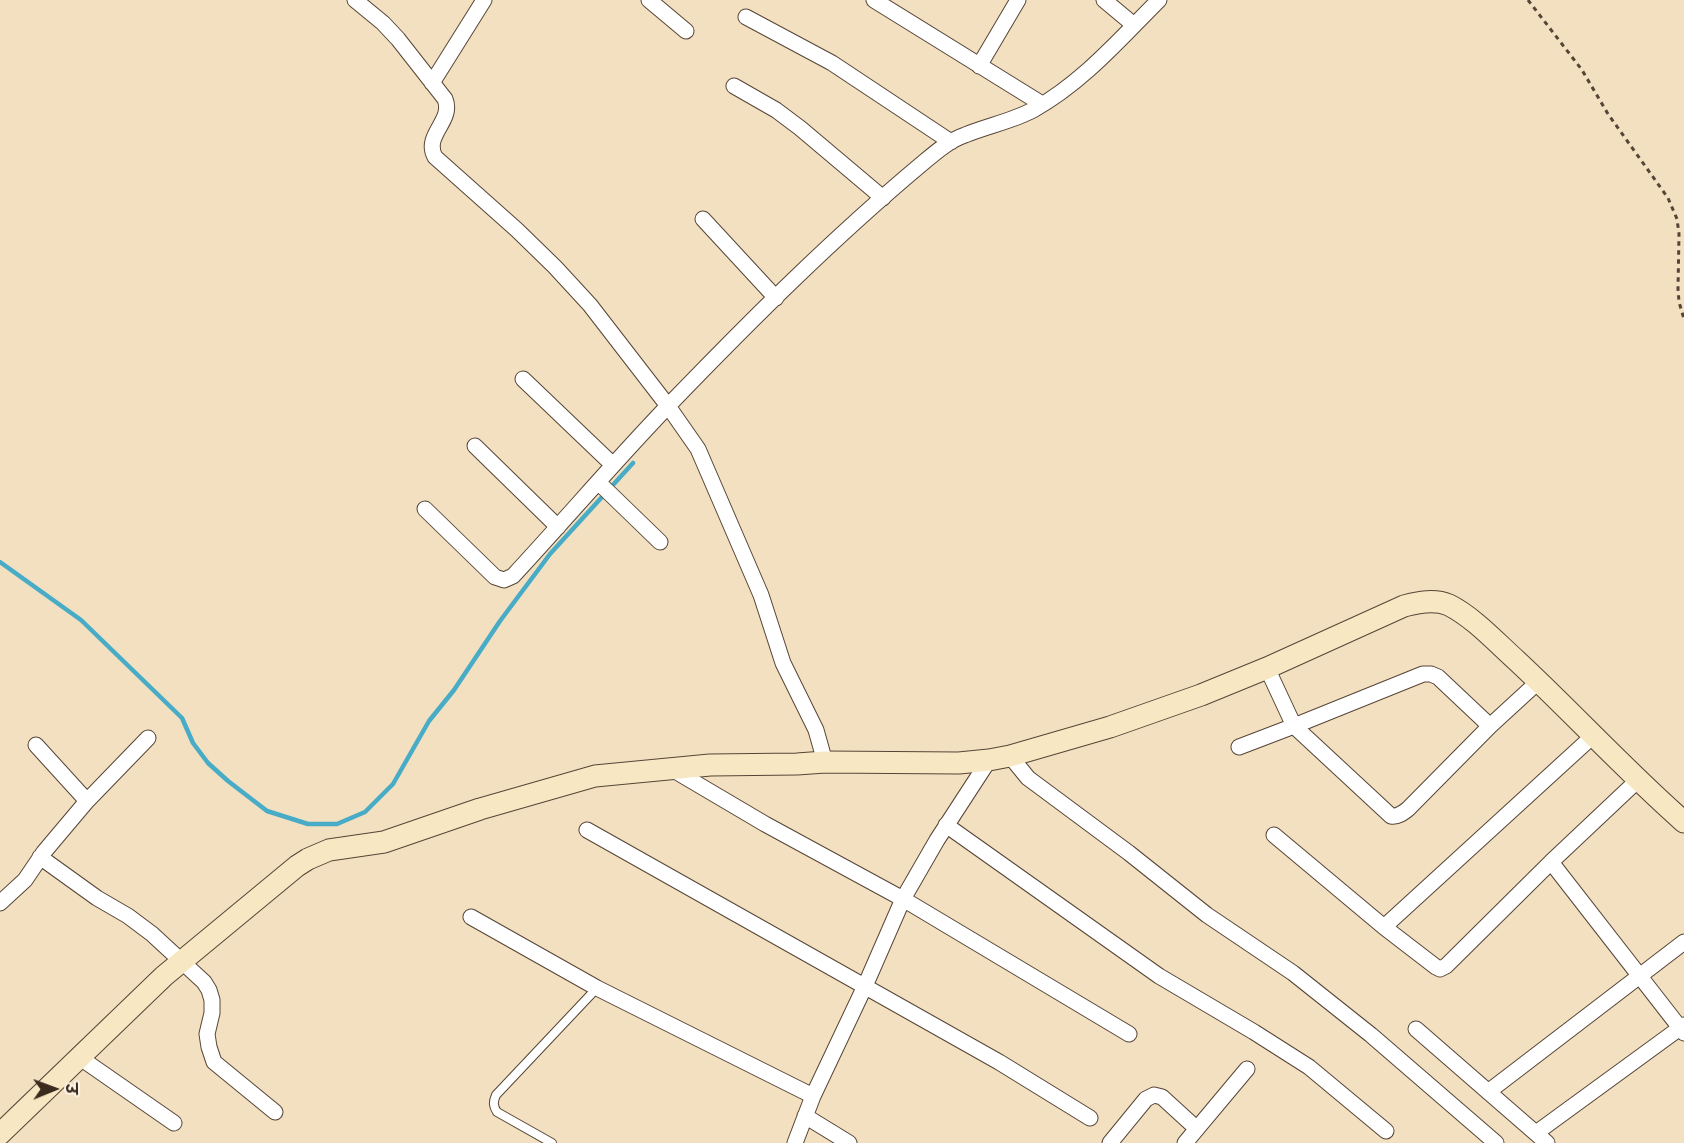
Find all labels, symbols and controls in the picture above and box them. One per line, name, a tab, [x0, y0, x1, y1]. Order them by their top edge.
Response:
north arrow	[24, 1059, 84, 1119]
text: उ	[62, 1083, 83, 1094]

